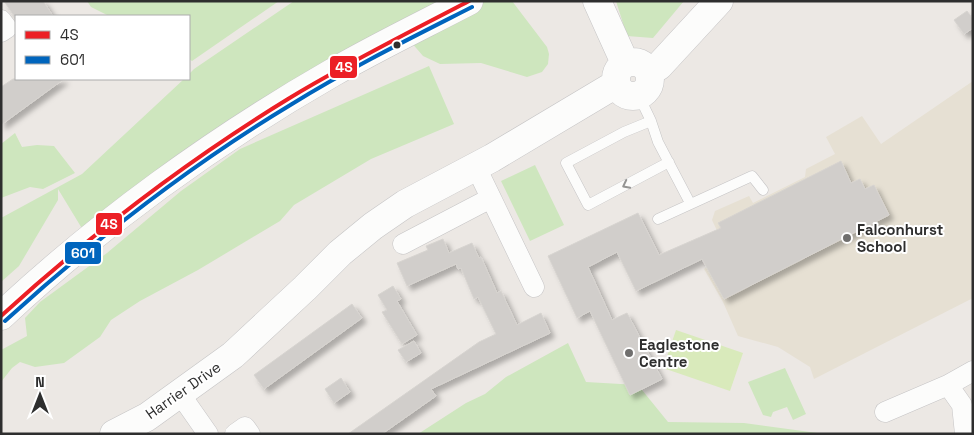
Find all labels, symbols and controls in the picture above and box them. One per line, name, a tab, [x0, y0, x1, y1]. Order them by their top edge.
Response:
legend	[15, 15, 190, 80]
text: 4S	[60, 25, 79, 44]
unlabelled marker	[392, 40, 402, 50]
text: 601	[60, 50, 85, 69]
line badge: 4S	[329, 55, 358, 79]
text: 4S	[335, 58, 353, 76]
one-way arrow	[622, 179, 631, 189]
line badge: 4S	[95, 212, 123, 236]
text: 4S	[100, 215, 118, 233]
place label: Falconhurst School	[857, 220, 944, 256]
marker: Falconhurst School	[841, 232, 853, 244]
line badge: 601	[64, 241, 102, 265]
text: 601	[71, 244, 95, 262]
place label: Eaglestone Centre	[639, 335, 720, 371]
marker: Eaglestone Centre	[623, 347, 635, 359]
street label: Harrier Drive	[142, 357, 224, 423]
north arrow	[15, 370, 65, 420]
text: N	[35, 373, 45, 391]

